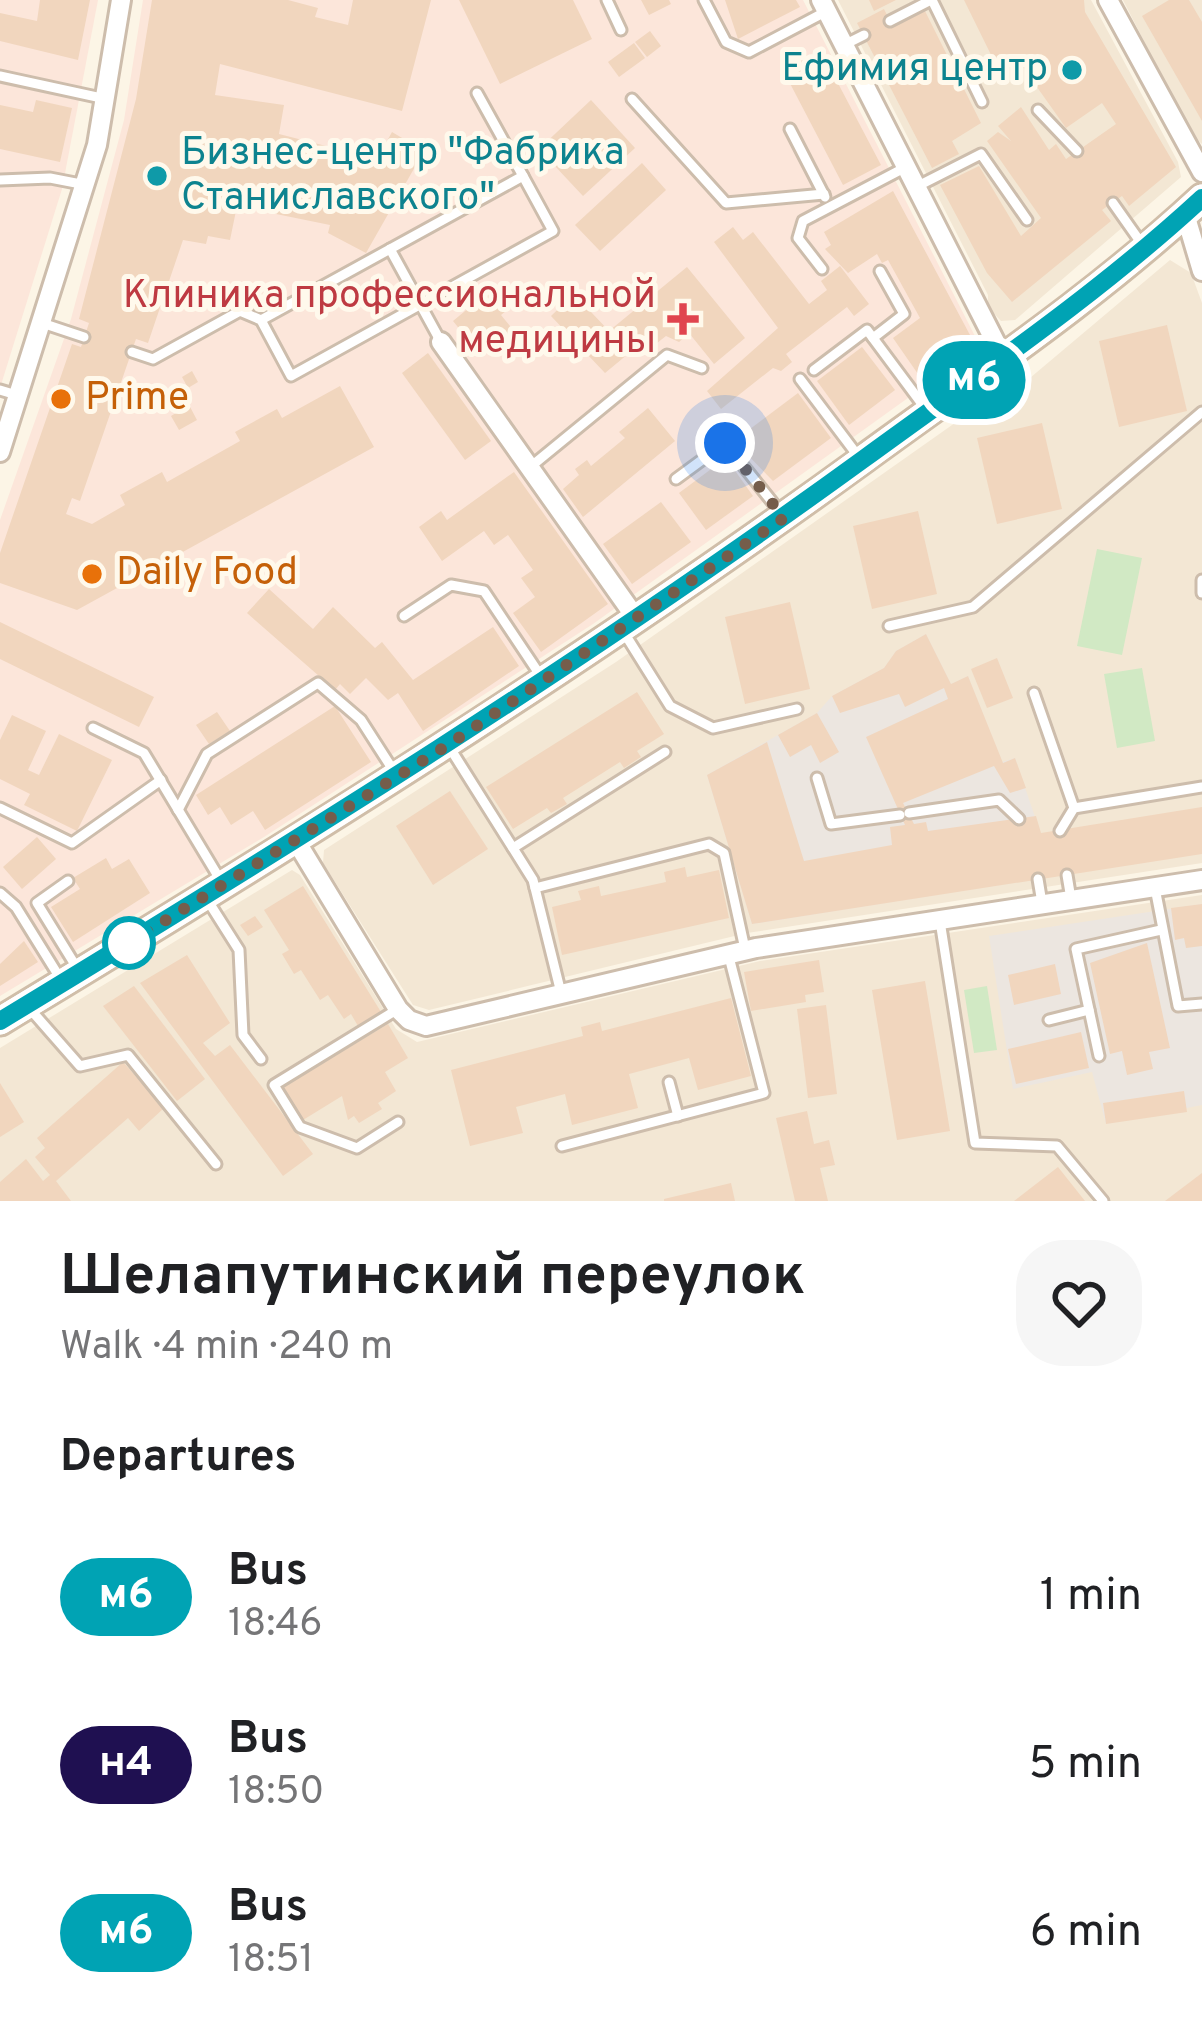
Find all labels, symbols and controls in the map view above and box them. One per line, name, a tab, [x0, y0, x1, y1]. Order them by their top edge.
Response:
place label: Ефимия центр	[781, 46, 1048, 95]
marker: Ефимия центр	[1059, 57, 1085, 83]
place label: Бизнес-центр "Фабрика Станиславского"	[181, 130, 625, 224]
marker: Бизнес-центр "Фабрика Станиславского"	[144, 163, 170, 189]
place label: Клиника профессиональной медицины	[123, 273, 656, 367]
marker: Клиника профессиональной медицины	[667, 303, 699, 335]
line badge: м6	[920, 341, 1028, 419]
text: м6	[947, 353, 1001, 406]
place label: Prime	[85, 375, 189, 424]
marker: Prime	[48, 386, 74, 412]
your location	[695, 413, 755, 473]
place label: Daily Food	[116, 550, 298, 599]
marker: Daily Food	[79, 561, 105, 587]
unlabelled marker	[104, 918, 154, 968]
button: heart	[1016, 1240, 1142, 1366]
text: Шелапутинский переулок	[60, 1243, 805, 1315]
text: Walk · 4 min · 240 m	[60, 1324, 393, 1373]
text: Departures	[60, 1430, 296, 1487]
text: Bus	[228, 1544, 308, 1601]
text: 1 min	[1040, 1569, 1142, 1626]
text: м6	[99, 1570, 153, 1623]
text: 18:46	[228, 1601, 323, 1650]
text: Bus	[228, 1712, 308, 1769]
text: 5 min	[1029, 1737, 1142, 1794]
text: н4	[99, 1738, 153, 1791]
text: 18:50	[228, 1769, 324, 1818]
text: Bus	[228, 1880, 308, 1937]
text: 6 min	[1030, 1905, 1142, 1962]
text: м6	[99, 1906, 153, 1959]
text: 18:51	[228, 1937, 314, 1986]

